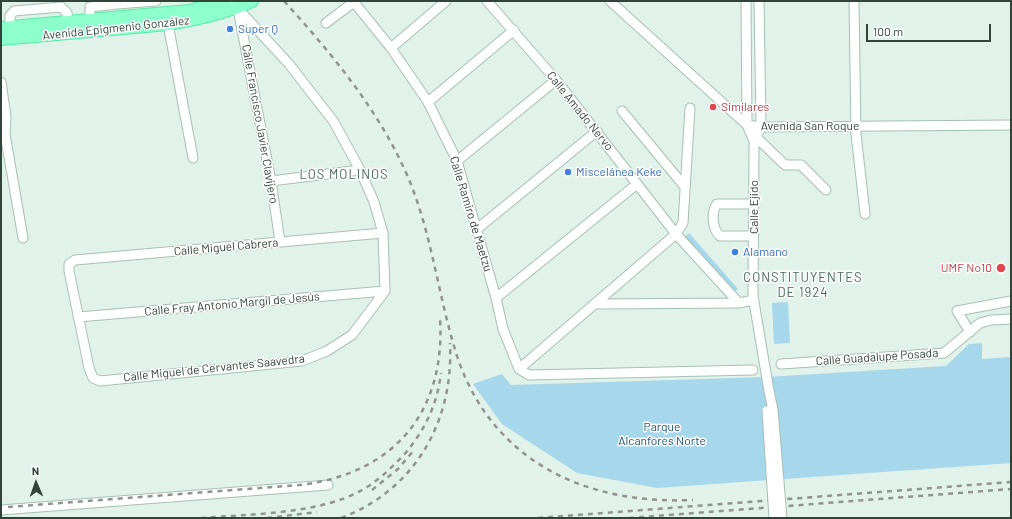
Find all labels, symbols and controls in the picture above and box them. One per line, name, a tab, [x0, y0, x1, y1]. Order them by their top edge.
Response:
street label: Avenida Epigmenio González	[42, 13, 190, 43]
scale bar	[868, 16, 993, 42]
place label: Super Q	[238, 22, 278, 36]
marker: Super Q	[225, 24, 235, 34]
text: 100 m	[873, 24, 903, 38]
street label: Calle Francisco Javier Clavijero	[239, 43, 281, 205]
street label: Calle Amado Nervo	[544, 68, 616, 154]
place label: Similares	[721, 100, 769, 114]
marker: Similares	[708, 102, 718, 112]
street label: Avenida San Roque	[761, 119, 859, 133]
street label: Calle Ramiro de Maetzu	[447, 155, 495, 273]
place label: Miscelánea Keke	[576, 165, 662, 179]
district label: LOS MOLINOS	[299, 167, 389, 183]
marker: Miscelánea Keke	[563, 167, 573, 177]
street label: Calle Ejido	[747, 180, 761, 234]
street label: Calle Miguel Cabrera	[173, 235, 279, 259]
place label: Alamano	[743, 245, 788, 259]
marker: Alamano	[730, 247, 740, 257]
place label: UMF No10	[941, 261, 992, 275]
marker: UMF No10	[995, 262, 1007, 274]
district label: CONSTITUYENTES DE 1924	[743, 270, 863, 301]
street label: Calle Fray Antonio Margil de Jesús	[144, 289, 320, 319]
street label: Calle Guadalupe Posada	[815, 346, 939, 368]
street label: Calle Miguel de Cervantes Saavedra	[123, 351, 305, 385]
park label: Parque Alcanfores Norte	[618, 420, 706, 448]
north arrow	[16, 463, 56, 503]
text: N	[32, 464, 39, 477]

